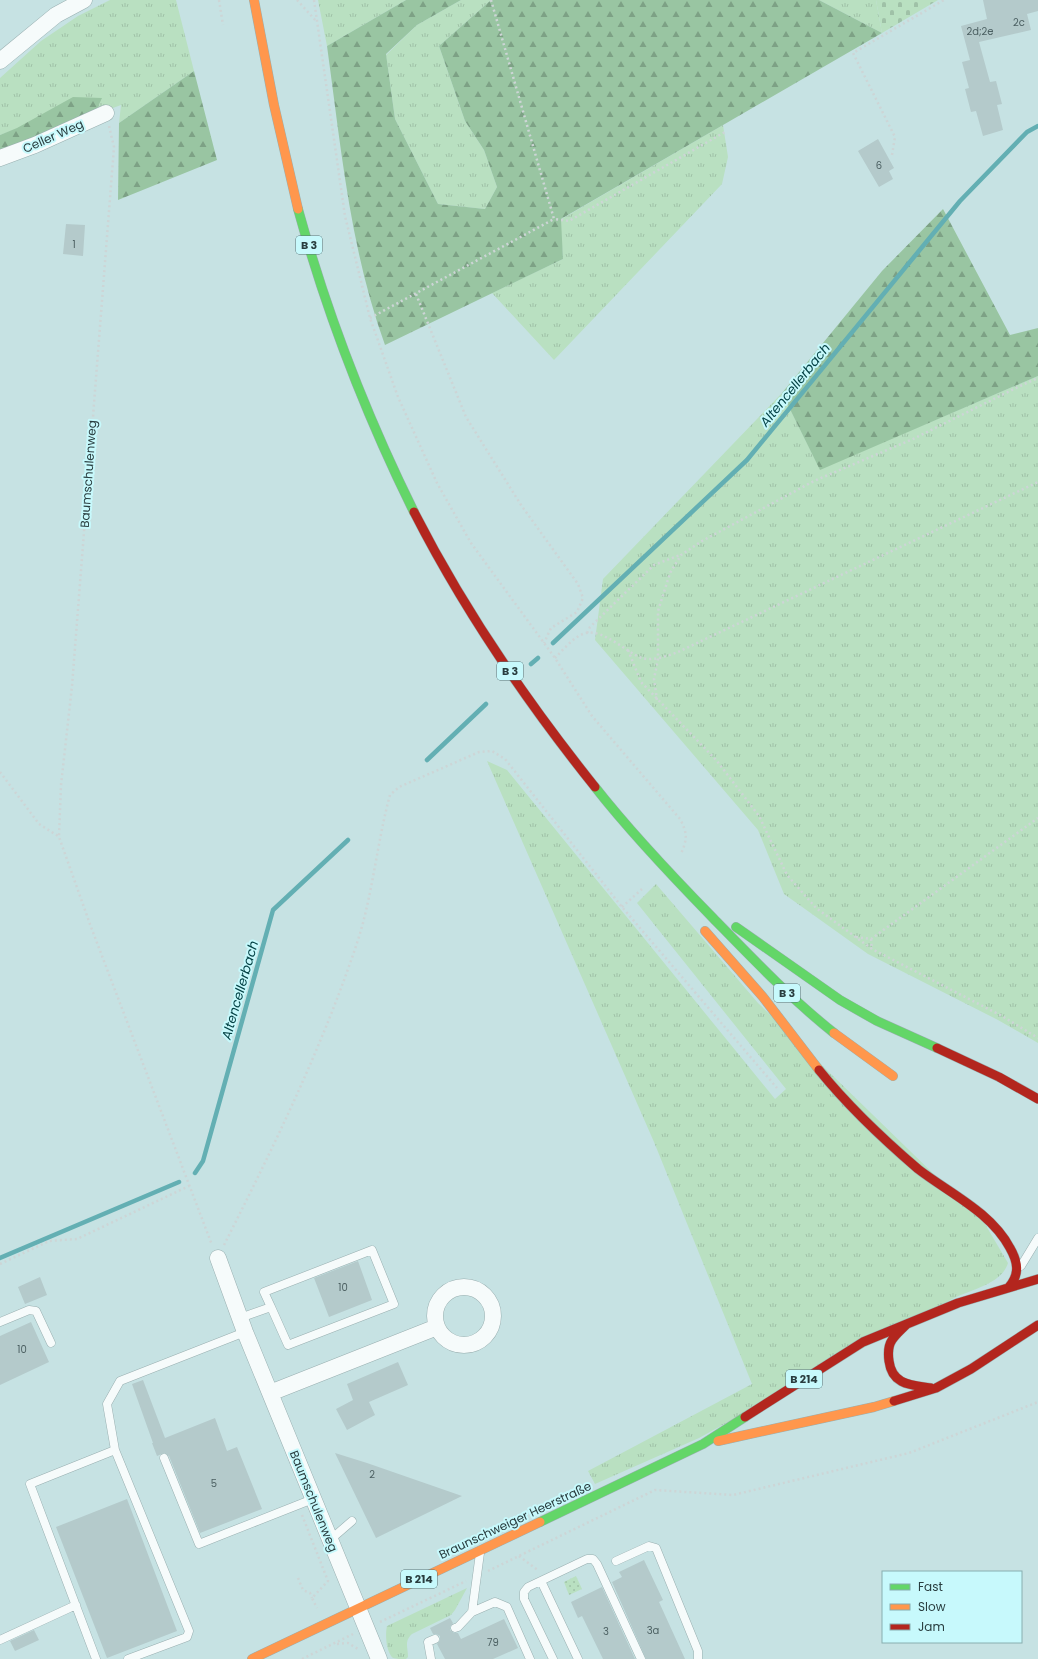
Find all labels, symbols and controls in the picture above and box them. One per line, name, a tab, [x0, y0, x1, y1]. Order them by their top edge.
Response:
house number: 2c	[1013, 15, 1025, 30]
house number: 2d;2e	[966, 24, 994, 39]
street label: Celler Weg	[20, 115, 86, 157]
house number: 6	[876, 158, 882, 173]
road number: B 3	[296, 236, 322, 254]
house number: 1	[72, 237, 76, 252]
water label: Altencellerbach	[755, 339, 835, 431]
street label: Baumschulenweg	[76, 420, 100, 528]
road number: B 3	[497, 662, 523, 680]
water label: Altencellerbach	[217, 938, 263, 1043]
road number: B 3	[774, 984, 800, 1002]
house number: 10	[338, 1280, 348, 1295]
house number: 10	[17, 1342, 27, 1357]
road number: B 214	[786, 1370, 822, 1388]
street label: Baumschulenweg	[286, 1448, 342, 1554]
house number: 2	[369, 1467, 375, 1482]
house number: 5	[211, 1476, 217, 1491]
street label: Braunschweiger Heerstraße	[436, 1477, 594, 1563]
road number: B 214	[401, 1570, 437, 1588]
legend	[882, 1571, 1022, 1643]
text: Fast	[918, 1578, 943, 1595]
text: Slow	[918, 1598, 946, 1615]
text: Jam	[918, 1618, 945, 1635]
house number: 3a	[647, 1623, 659, 1638]
house number: 3	[603, 1624, 609, 1639]
house number: 79	[487, 1635, 499, 1650]

